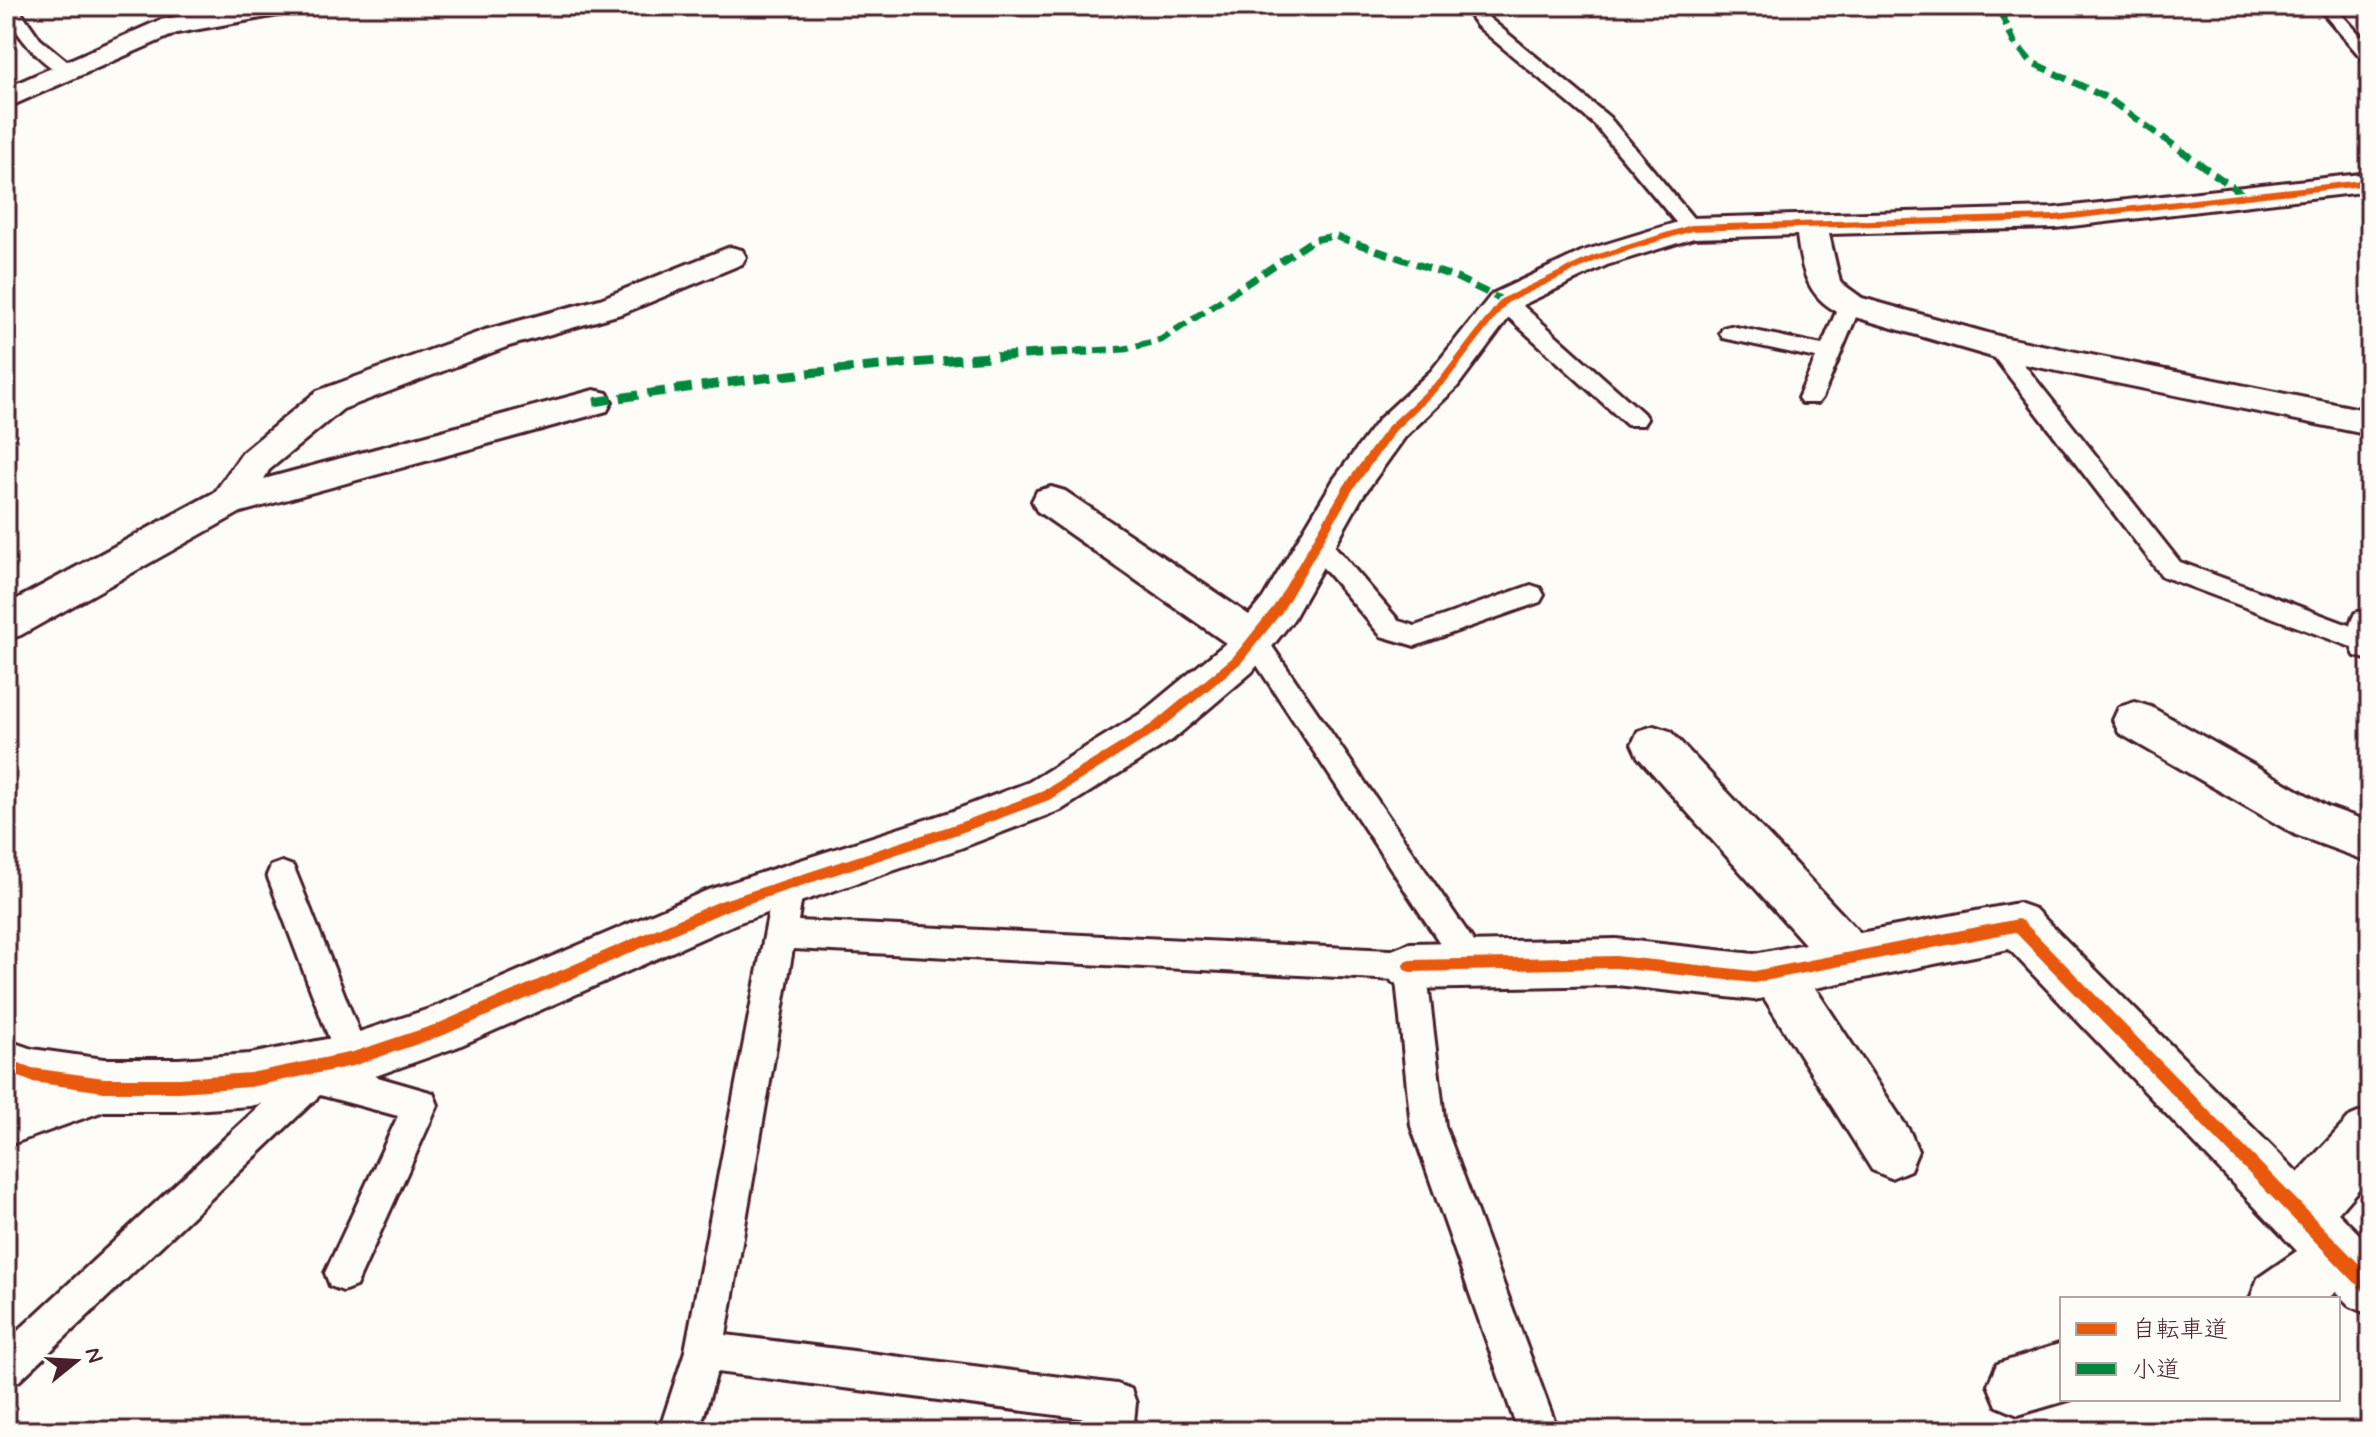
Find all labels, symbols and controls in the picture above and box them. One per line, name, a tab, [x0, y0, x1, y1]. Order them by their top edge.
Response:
legend	[2060, 1297, 2340, 1401]
text: 自転車道	[2132, 1315, 2228, 1346]
north arrow	[36, 1321, 116, 1401]
text: N	[78, 1344, 109, 1367]
text: 小道	[2132, 1355, 2180, 1386]

